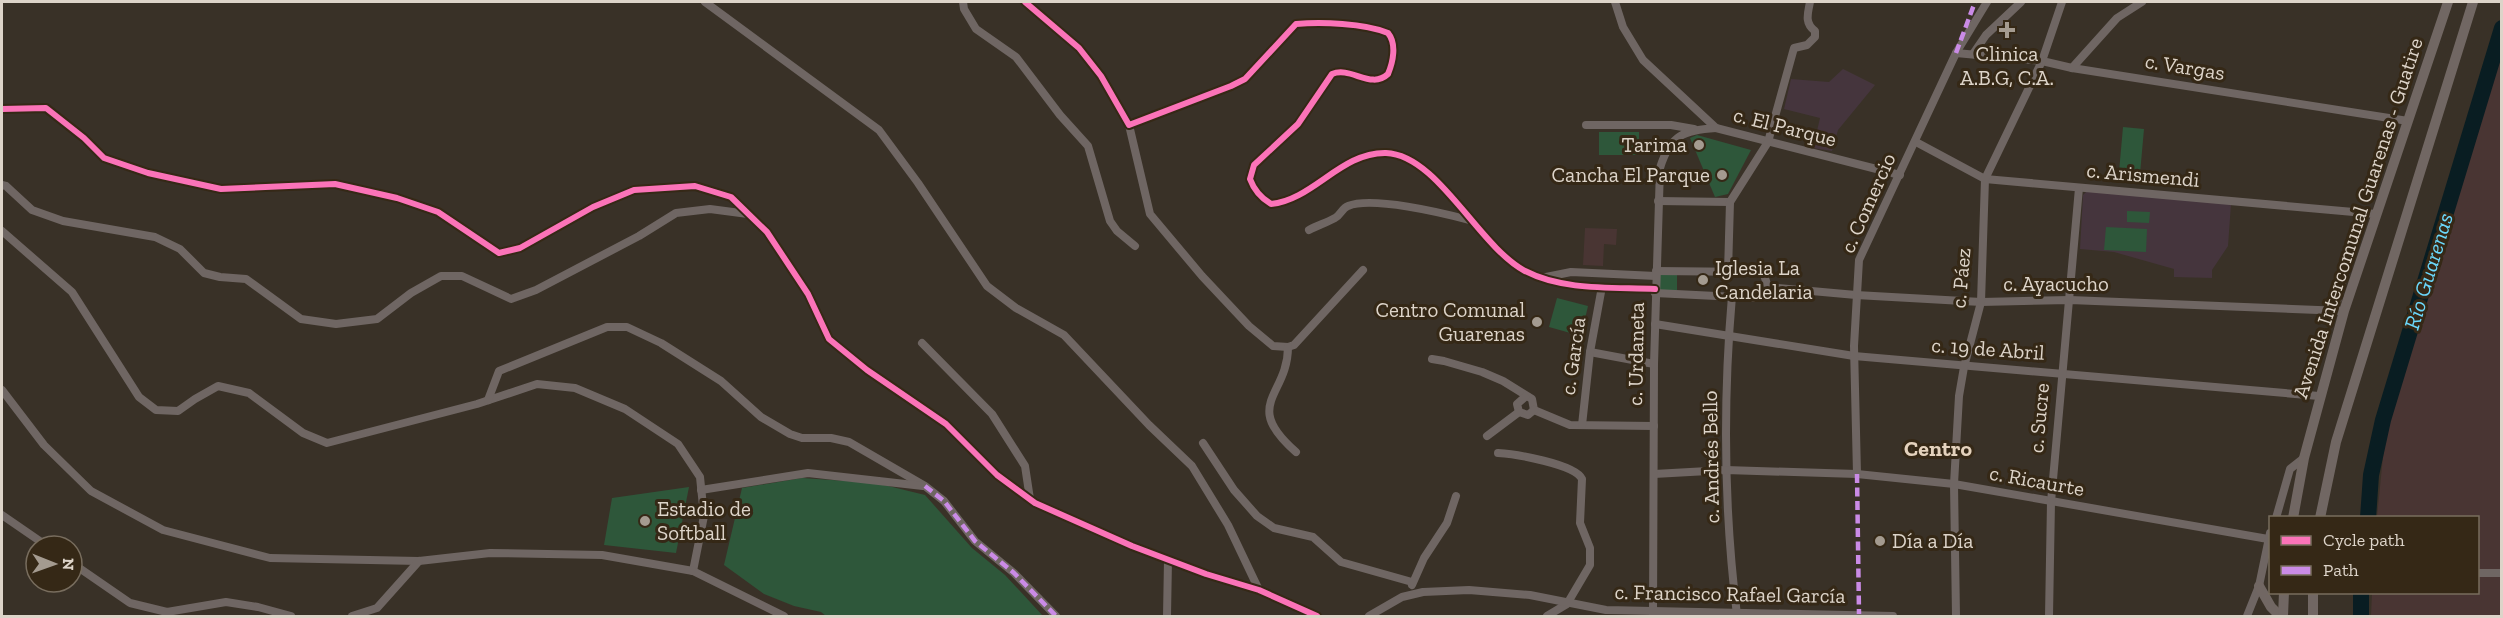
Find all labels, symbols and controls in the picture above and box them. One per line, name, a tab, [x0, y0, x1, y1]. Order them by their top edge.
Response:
marker: Clinica A.B.G, C.A.	[1998, 21, 2016, 39]
street label: Avenida Intercomunal Guarenas - Guatire	[2287, 34, 2428, 401]
place label: Clinica A.B.G, C.A.	[1960, 41, 2054, 90]
street label: c. Vargas	[2143, 48, 2227, 85]
street label: c. El Parque	[1731, 102, 1839, 151]
place label: Tarima	[1621, 132, 1687, 157]
marker: Tarima	[1692, 138, 1706, 152]
street label: c. Comercio	[1834, 149, 1901, 256]
street label: c. Arismendi	[2086, 157, 2201, 192]
place label: Cancha El Parque	[1551, 162, 1710, 187]
marker: Cancha El Parque	[1715, 168, 1729, 182]
water label: Río Guarenas	[2398, 210, 2459, 333]
street label: c. Páez	[1945, 246, 1976, 309]
place label: Iglesia La Candelaria	[1715, 255, 1813, 304]
street label: c. Ayacucho	[2003, 271, 2109, 296]
marker: Iglesia La Candelaria	[1696, 273, 1710, 287]
place label: Centro Comunal Guarenas	[1375, 297, 1525, 346]
street label: c. Urdaneta	[1622, 302, 1649, 406]
marker: Centro Comunal Guarenas	[1530, 315, 1544, 329]
street label: c. García	[1555, 316, 1590, 396]
street label: c. 19 de Abril	[1931, 332, 2046, 365]
street label: c. Sucre	[2023, 382, 2054, 454]
street label: c. Andrés Bello	[1697, 391, 1724, 524]
district label: Centro	[1904, 435, 1972, 462]
street label: c. Ricaurte	[1988, 460, 2087, 501]
place label: Estadio de Softball	[657, 496, 751, 545]
marker: Estadio de Softball	[638, 514, 652, 528]
legend	[2269, 516, 2479, 594]
place label: Día a Día	[1892, 528, 1973, 553]
text: Cycle path	[2323, 529, 2405, 551]
north arrow	[24, 534, 84, 594]
marker: Día a Día	[1873, 534, 1887, 548]
text: N	[59, 558, 78, 571]
text: Path	[2323, 559, 2359, 581]
street label: c. Francisco Rafael García	[1614, 579, 1846, 608]

